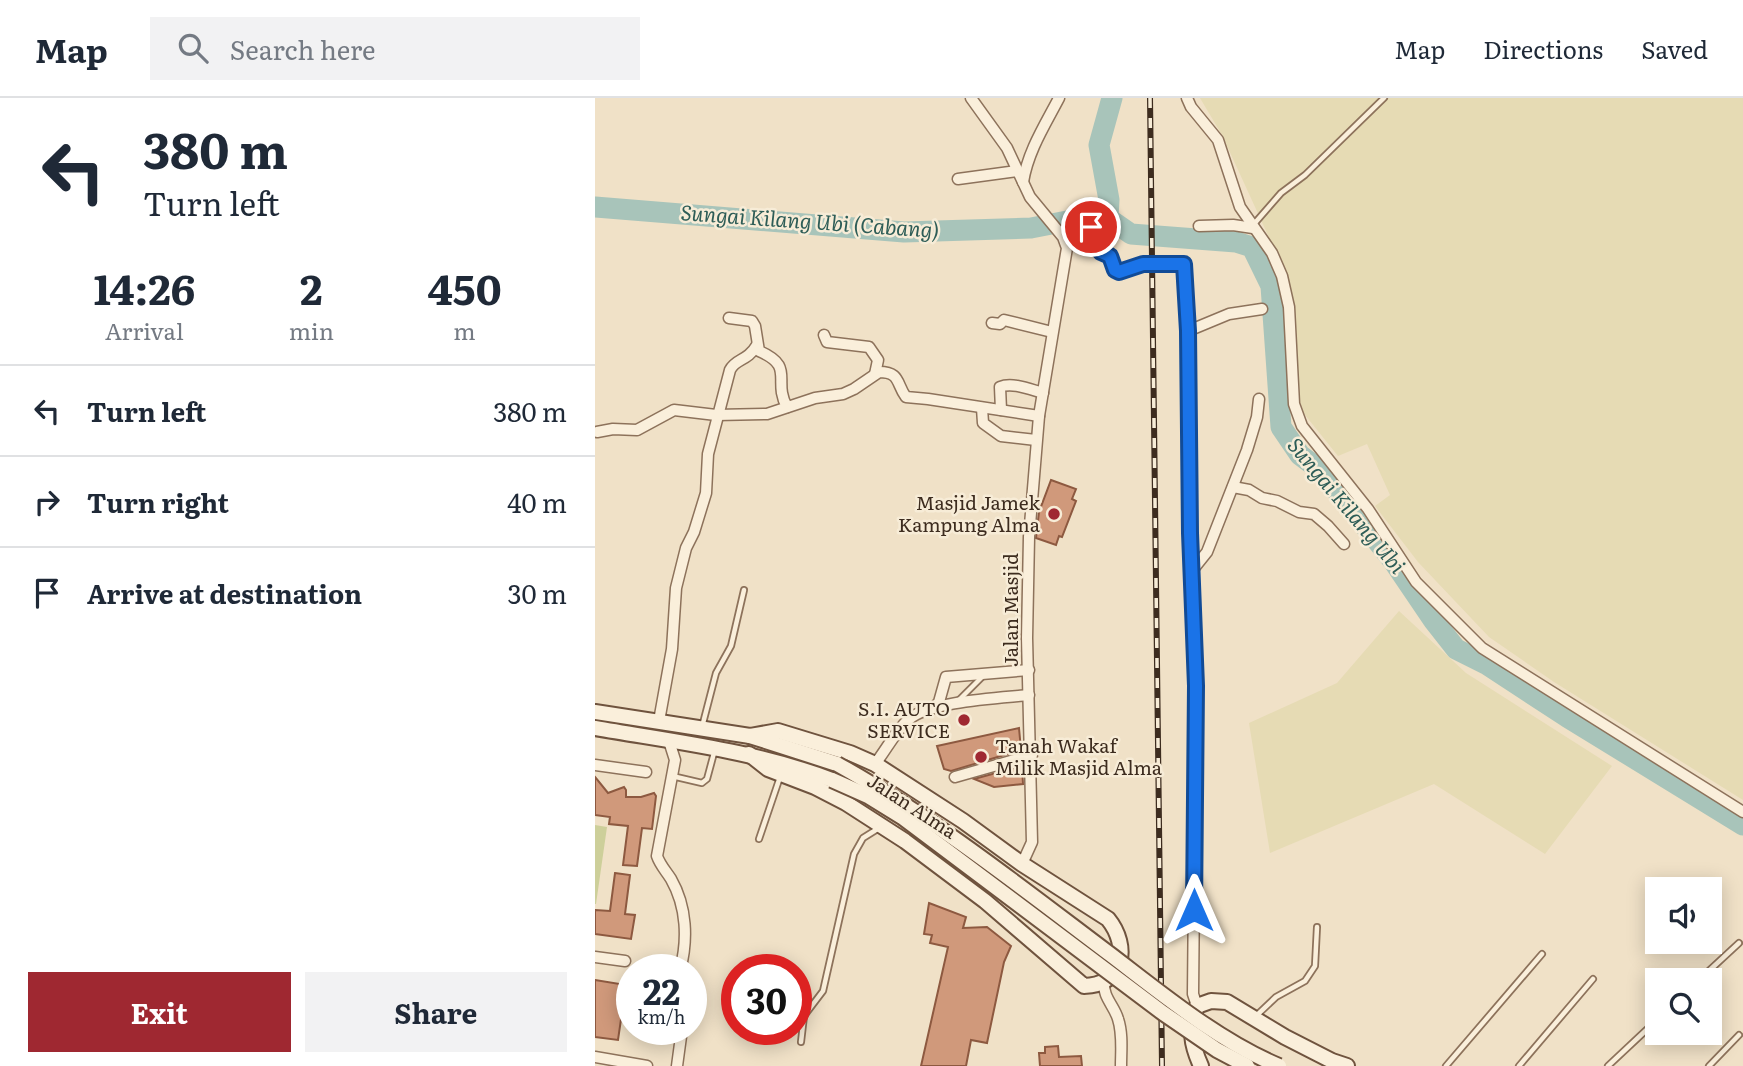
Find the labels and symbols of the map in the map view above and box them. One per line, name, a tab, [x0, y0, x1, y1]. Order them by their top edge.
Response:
water label: Sungai Kilang Ubi (Cabang)	[680, 195, 940, 244]
pin	[1061, 197, 1121, 257]
water label: Sungai Kilang Ubi	[1282, 430, 1415, 580]
place label: Masjid Jamek Kampung Alma	[898, 488, 1041, 538]
marker: Masjid Jamek Kampung Alma	[1046, 506, 1062, 522]
street label: Jalan Masjid	[996, 553, 1024, 667]
place label: S.I. AUTO SERVICE	[858, 694, 950, 744]
marker: S.I. AUTO SERVICE	[956, 712, 972, 728]
place label: Tanah Wakaf Milik Masjid Alma	[995, 731, 1163, 781]
marker: Tanah Wakaf Milik Masjid Alma	[973, 749, 989, 765]
street label: Jalan Alma	[862, 766, 963, 845]
position arrow	[1157, 873, 1231, 947]
speed limit sign: 30	[721, 954, 812, 1045]

